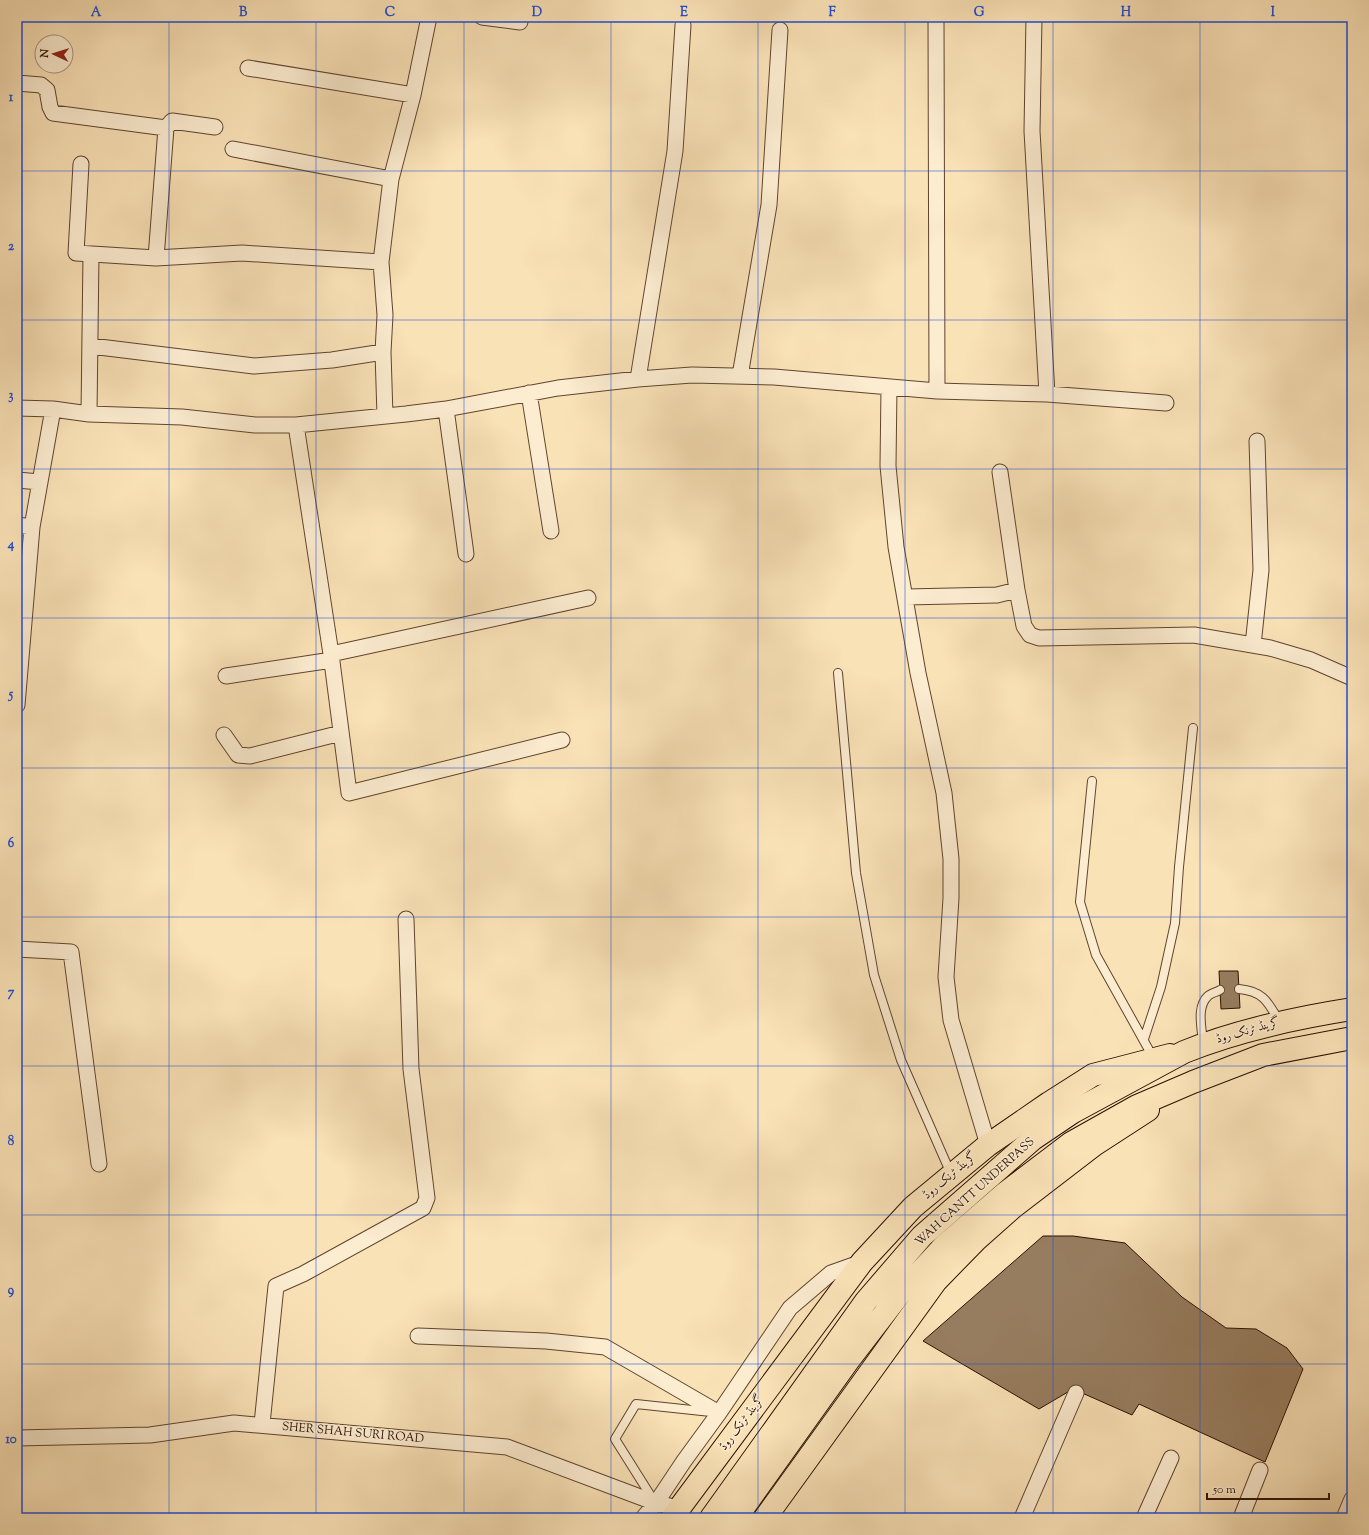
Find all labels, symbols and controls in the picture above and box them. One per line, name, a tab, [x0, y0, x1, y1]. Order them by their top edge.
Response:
text: A	[91, 4, 102, 22]
text: B	[239, 4, 248, 22]
text: C	[385, 4, 395, 22]
text: D	[532, 4, 542, 22]
text: E	[680, 4, 688, 22]
text: F	[828, 4, 836, 22]
text: G	[974, 4, 985, 22]
text: H	[1121, 4, 1132, 22]
text: I	[1271, 4, 1276, 22]
north arrow	[34, 34, 74, 74]
text: N	[37, 48, 53, 59]
text: 1	[9, 89, 14, 107]
text: 2	[8, 238, 15, 256]
text: 3	[8, 387, 14, 405]
text: 4	[7, 536, 15, 554]
text: 5	[8, 686, 14, 704]
text: 6	[8, 835, 15, 853]
text: 7	[8, 984, 15, 1002]
street label: گرینڈ ٹرنک روڈ	[1214, 1013, 1282, 1049]
text: 8	[8, 1133, 15, 1151]
street label: WAH CANTT UNDERPASS	[911, 1133, 1039, 1251]
street label: گرینڈ ٹرنک روڈ	[919, 1148, 981, 1204]
text: 9	[8, 1282, 15, 1300]
street label: گرینڈ ٹرنک روڈ	[715, 1391, 769, 1455]
street label: SHER SHAH SURI ROAD	[281, 1418, 425, 1448]
text: 10	[5, 1431, 17, 1449]
scale bar	[1207, 1475, 1329, 1501]
text: 50 m	[1212, 1481, 1236, 1499]

